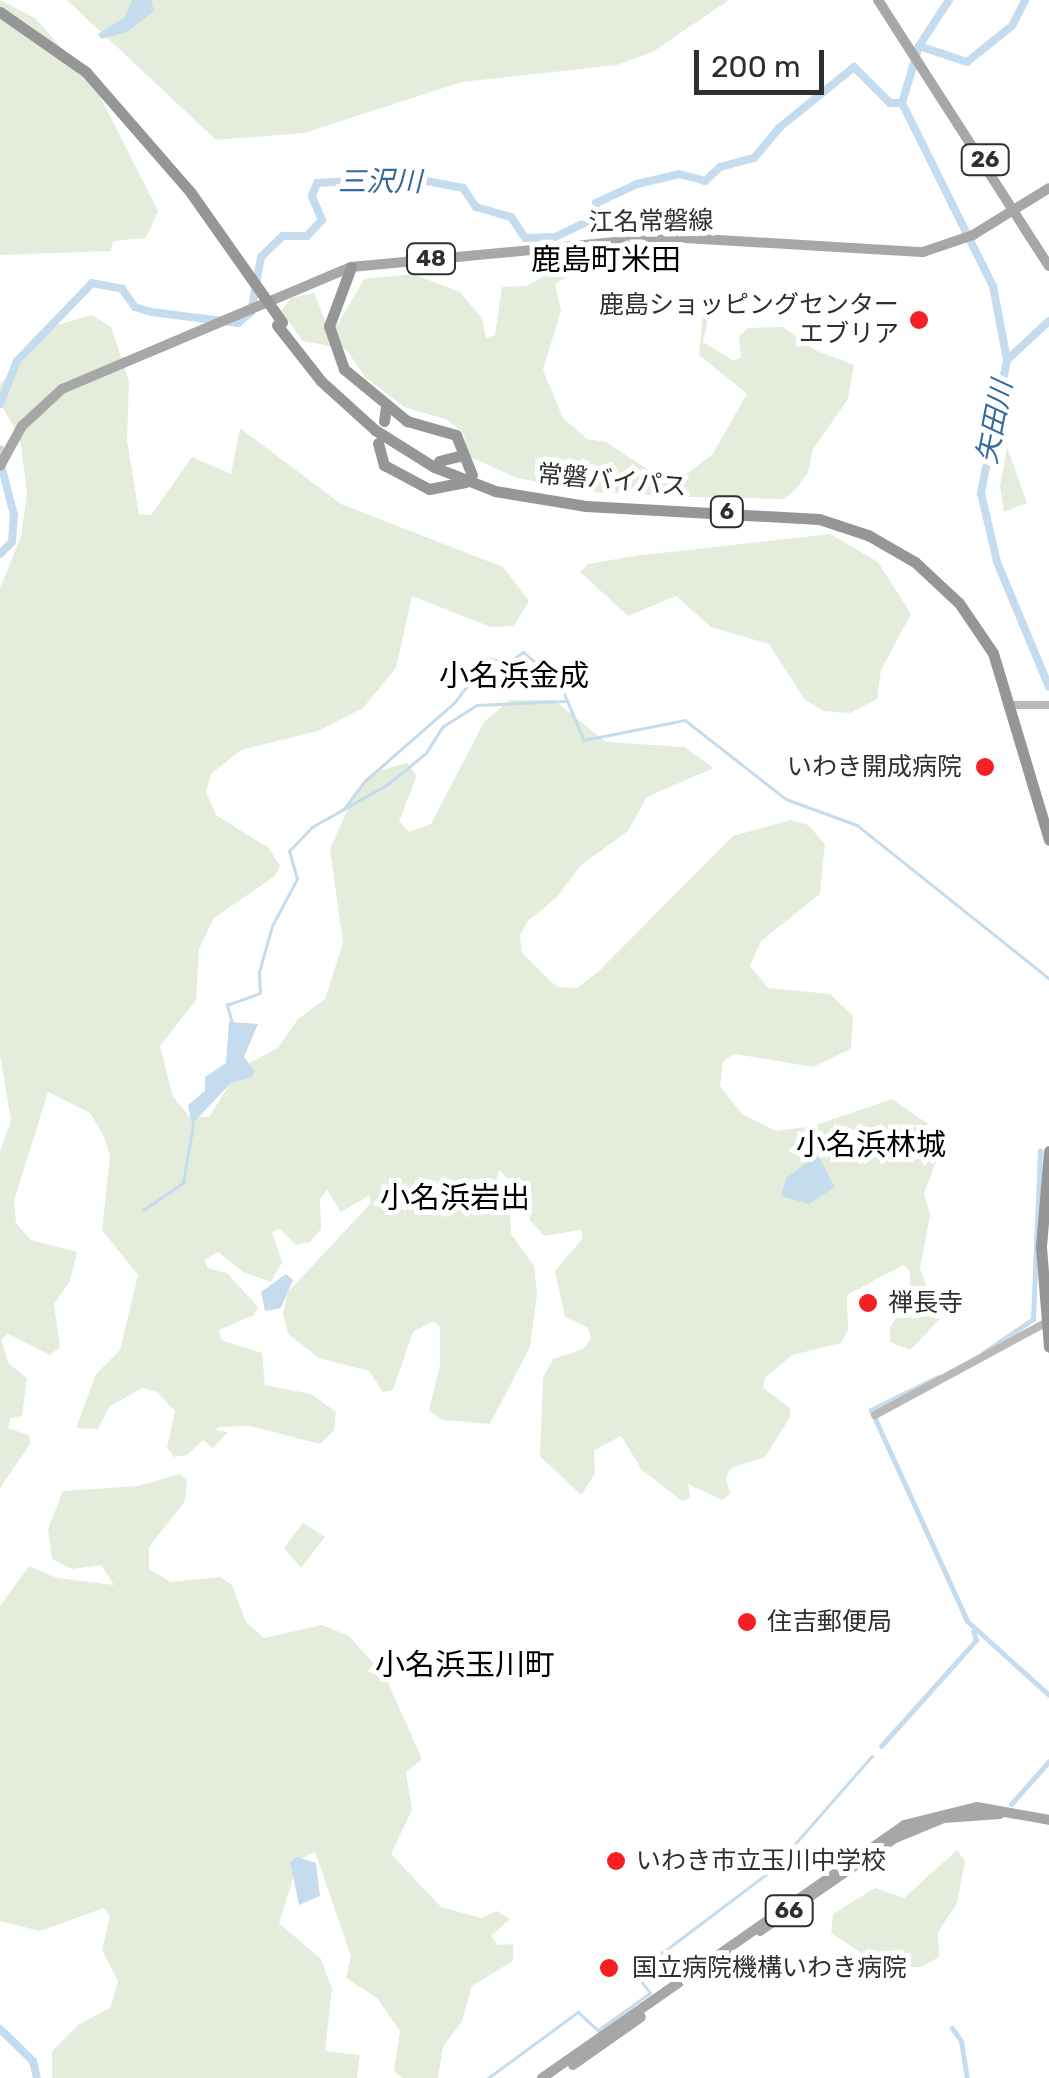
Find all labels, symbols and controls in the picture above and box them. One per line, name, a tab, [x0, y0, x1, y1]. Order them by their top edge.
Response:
scale bar	[699, 30, 829, 92]
text: 200 m	[711, 49, 801, 85]
road number: 26	[960, 143, 1010, 177]
water label: 三沢川	[338, 165, 422, 199]
street label: 江名常磐線	[588, 206, 714, 238]
road number: 48	[406, 242, 456, 276]
district label: 鹿島町米田	[531, 242, 681, 278]
place label: 鹿島ショッピングセンター エブリア	[599, 291, 899, 350]
marker: 鹿島ショッピングセンター エブリア	[908, 309, 930, 331]
water label: 矢田川	[970, 378, 1020, 466]
street label: 常磐バイパス	[536, 460, 688, 502]
road number: 6	[710, 495, 744, 529]
district label: 小名浜金成	[439, 658, 589, 694]
place label: いわき開成病院	[787, 752, 962, 782]
marker: いわき開成病院	[972, 754, 998, 780]
district label: 小名浜林城	[796, 1127, 946, 1163]
district label: 小名浜岩出	[380, 1180, 530, 1216]
place label: 禅長寺	[888, 1288, 963, 1318]
marker: 禅長寺	[857, 1292, 879, 1314]
place label: 住吉郵便局	[767, 1607, 892, 1637]
marker: 住吉郵便局	[736, 1611, 758, 1633]
district label: 小名浜玉川町	[375, 1647, 555, 1683]
place label: いわき市立玉川中学校	[636, 1846, 886, 1876]
marker: いわき市立玉川中学校	[605, 1850, 627, 1872]
road number: 66	[764, 1894, 814, 1928]
place label: 国立病院機構いわき病院	[632, 1953, 907, 1983]
marker: 国立病院機構いわき病院	[596, 1955, 622, 1981]

